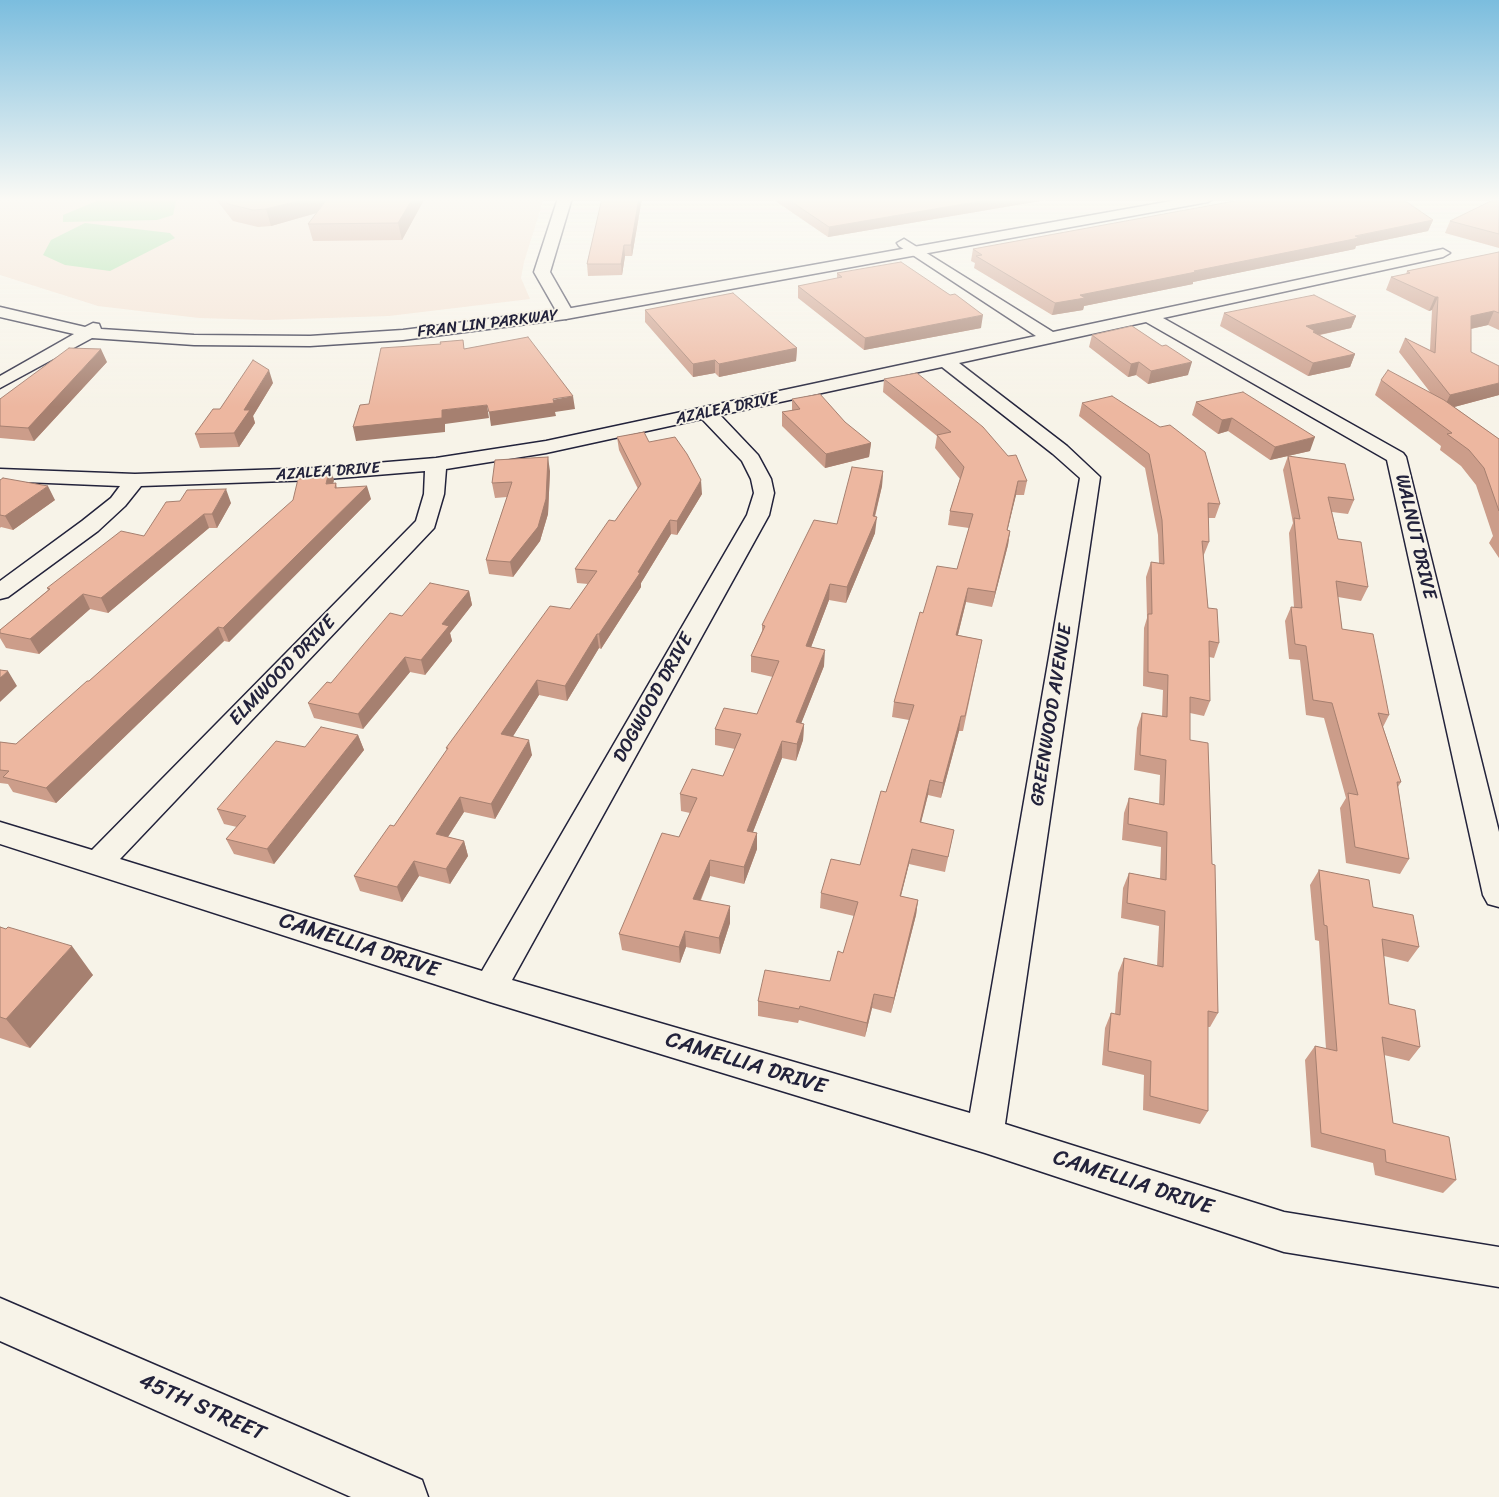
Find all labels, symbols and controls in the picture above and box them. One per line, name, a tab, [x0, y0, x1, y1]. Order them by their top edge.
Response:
street label: FRAN LIN PARKWAY	[416, 306, 560, 342]
street label: AZALEA DRIVE	[674, 389, 780, 429]
street label: AZALEA DRIVE	[275, 459, 381, 485]
street label: WALNUT DRIVE	[1390, 472, 1440, 602]
street label: ELMWOOD DRIVE	[225, 611, 341, 731]
street label: GREENWOOD AVENUE	[1026, 623, 1078, 807]
street label: DOGWOOD DRIVE	[609, 630, 699, 766]
street label: CAMELLIA DRIVE	[276, 908, 442, 984]
street label: CAMELLIA DRIVE	[662, 1027, 830, 1101]
street label: CAMELLIA DRIVE	[1050, 1145, 1216, 1221]
street label: 45TH STREET	[135, 1368, 269, 1448]

